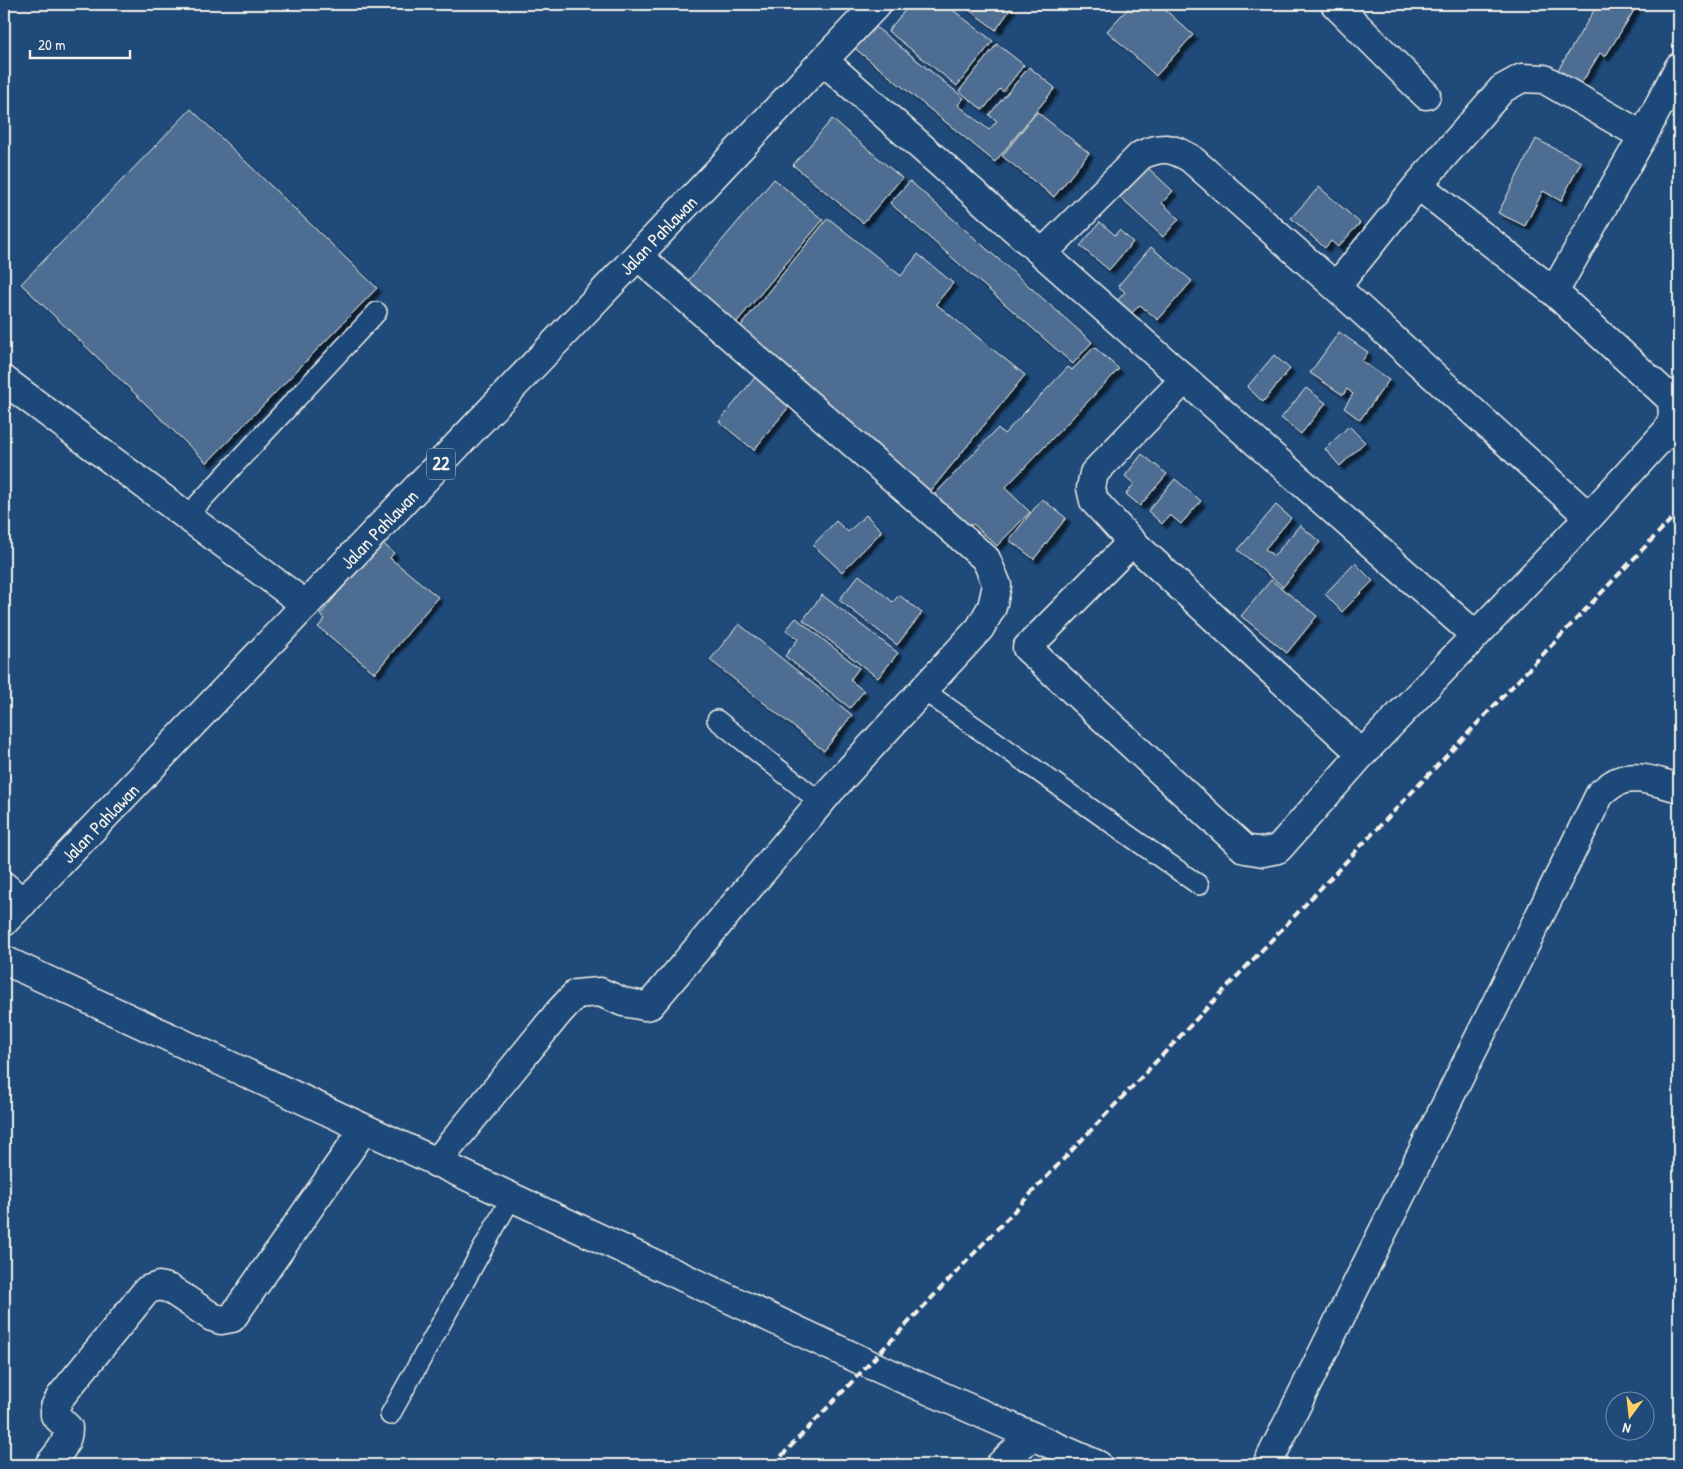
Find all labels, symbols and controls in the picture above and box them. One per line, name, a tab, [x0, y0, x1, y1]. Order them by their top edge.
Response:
scale bar	[30, 28, 130, 60]
text: 20 m	[38, 34, 65, 55]
street label: Jalan Pahlawan	[613, 189, 703, 281]
road number: 22	[427, 448, 455, 479]
street label: Jalan Pahlawan	[334, 483, 424, 575]
street label: Jalan Pahlawan	[55, 777, 145, 869]
north arrow	[1606, 1392, 1656, 1442]
text: N	[1620, 1419, 1633, 1439]

